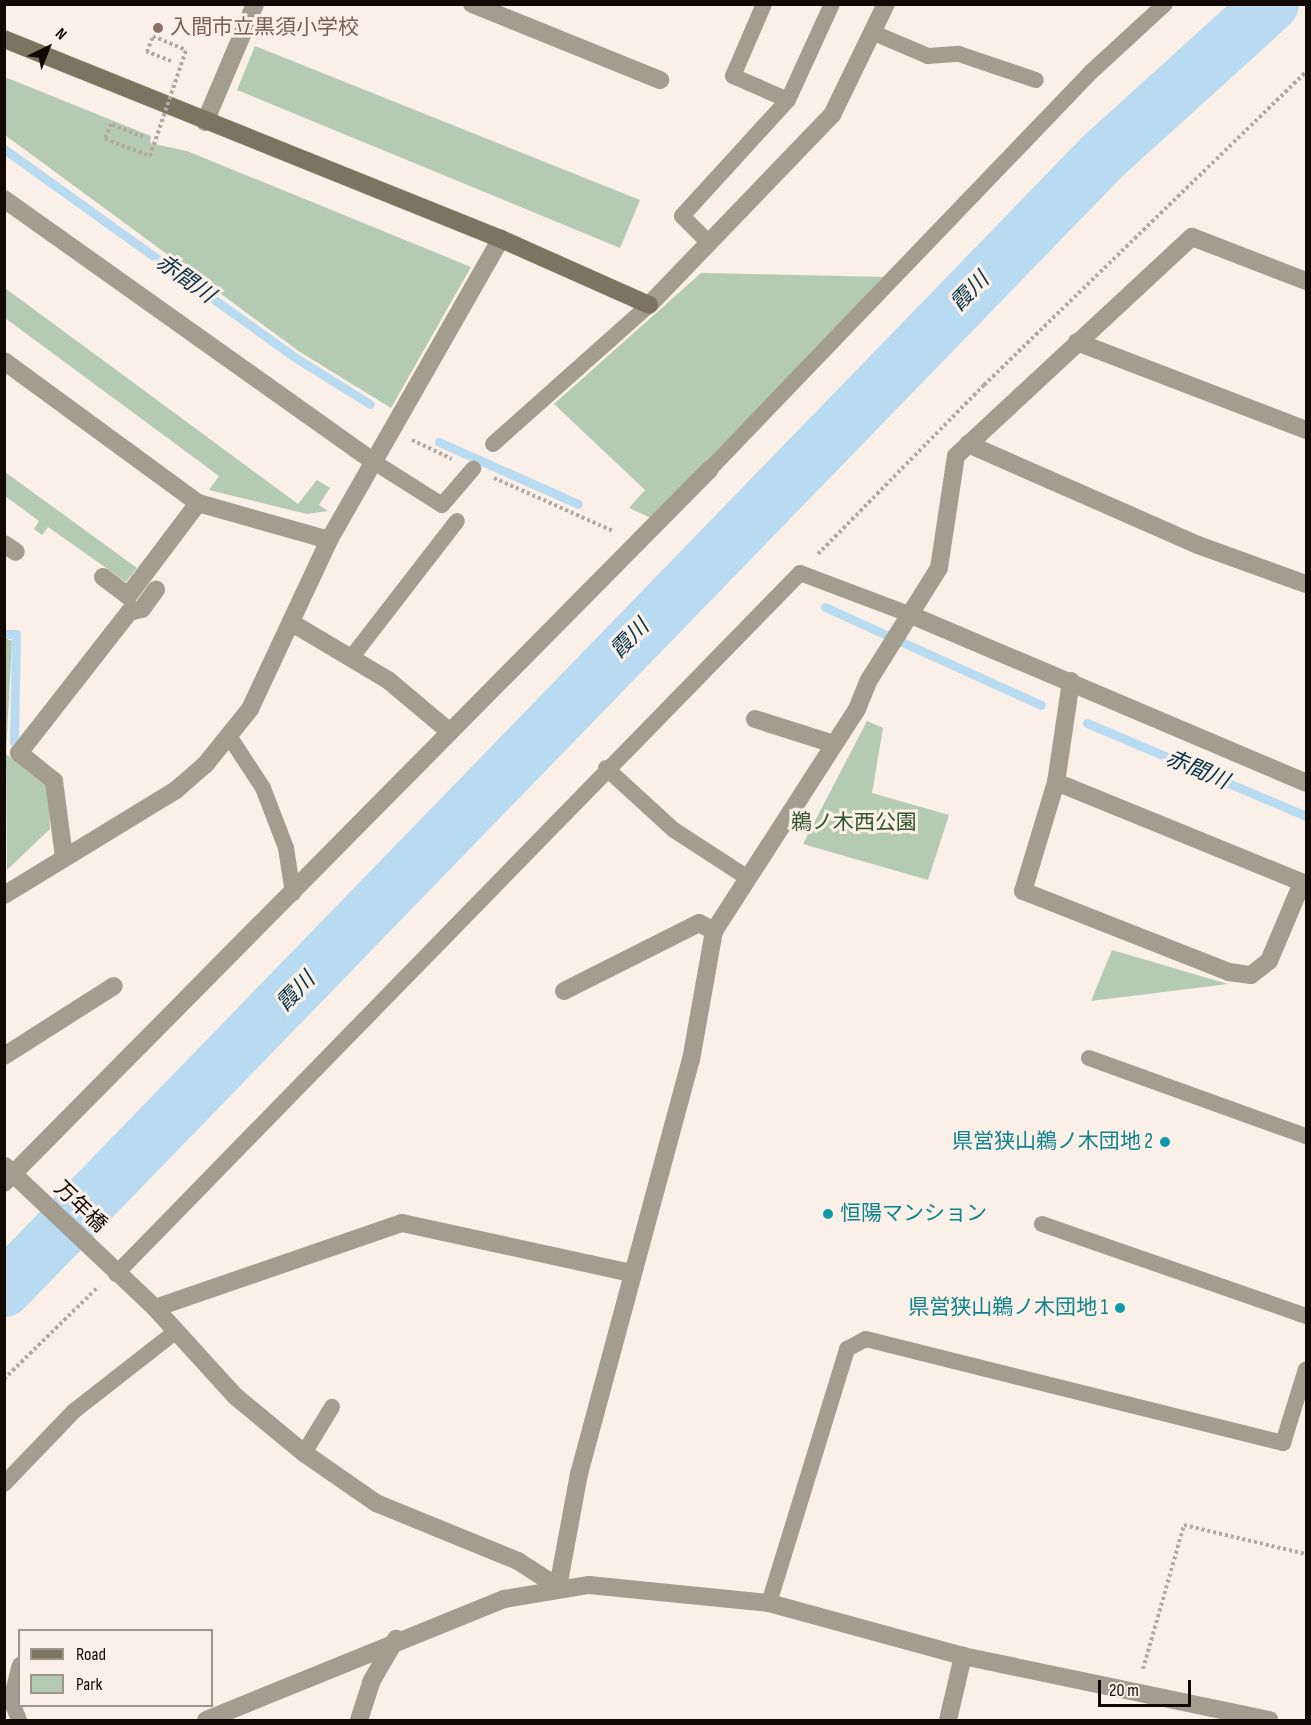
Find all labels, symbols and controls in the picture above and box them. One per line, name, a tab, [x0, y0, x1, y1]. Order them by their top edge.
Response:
place label: 入間市立黒須小学校	[170, 15, 359, 41]
north arrow	[18, 18, 78, 78]
marker: 入間市立黒須小学校	[151, 21, 165, 35]
text: N	[51, 25, 70, 44]
water label: 赤間川	[151, 249, 219, 309]
water label: 霞川	[945, 267, 995, 317]
water label: 霞川	[605, 614, 655, 664]
water label: 赤間川	[1161, 745, 1233, 795]
park label: 鵜ノ木西公園	[791, 810, 917, 836]
water label: 霞川	[271, 967, 321, 1017]
place label: 県営狭山鵜ノ木団地 2	[952, 1129, 1153, 1155]
marker: 県営狭山鵜ノ木団地 2	[1158, 1135, 1172, 1149]
street label: 万年橋	[49, 1176, 111, 1238]
place label: 恒陽マンション	[840, 1201, 987, 1227]
marker: 恒陽マンション	[821, 1207, 835, 1221]
place label: 県営狭山鵜ノ木団地 1	[908, 1295, 1108, 1321]
marker: 県営狭山鵜ノ木団地 1	[1113, 1301, 1127, 1315]
legend	[18, 1629, 213, 1707]
text: Road	[76, 1644, 106, 1665]
scale bar	[1101, 1668, 1194, 1706]
text: Park	[76, 1674, 102, 1695]
text: 20 m	[1109, 1680, 1139, 1701]

